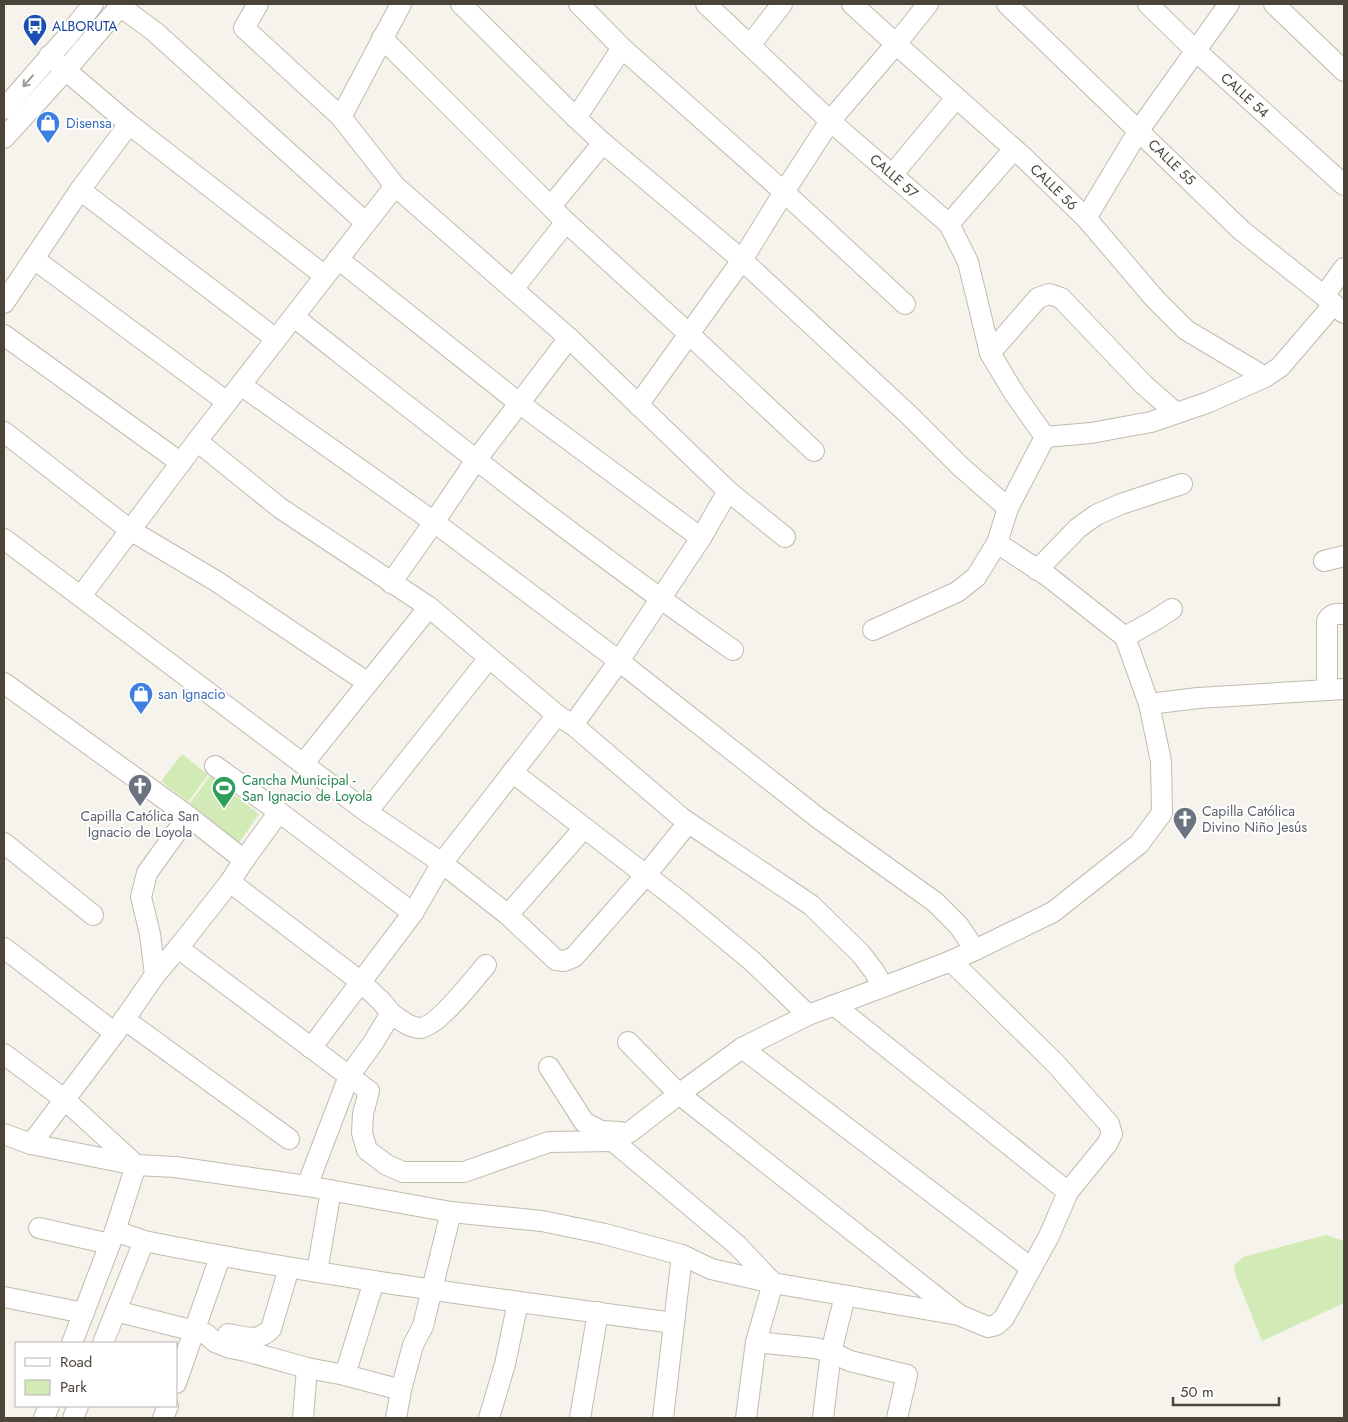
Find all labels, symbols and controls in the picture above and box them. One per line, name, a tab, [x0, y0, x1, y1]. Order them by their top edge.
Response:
bus stop icon: ALBORUTA	[22, 13, 48, 47]
place label: ALBORUTA	[52, 16, 118, 36]
street label: CALLE 54	[1216, 68, 1274, 122]
one-way arrow	[23, 74, 34, 87]
shop icon: Disensa	[35, 110, 61, 144]
place label: Disensa	[66, 113, 112, 133]
street label: CALLE 55	[1144, 134, 1200, 190]
street label: CALLE 57	[865, 149, 923, 203]
street label: CALLE 56	[1026, 159, 1082, 215]
shop icon: san Ignacio	[128, 681, 154, 715]
place label: san Ignacio	[158, 684, 226, 704]
place label: Cancha Municipal - San Ignacio de Loyola	[242, 770, 372, 806]
church icon: Capilla Católica San Ignacio de Loyola	[127, 773, 153, 807]
sports icon: Cancha Municipal - San Ignacio de Loyola	[211, 775, 237, 809]
place label: Capilla Católica Divino Niño Jesús	[1202, 801, 1307, 837]
place label: Capilla Católica San Ignacio de Loyola	[81, 806, 199, 842]
church icon: Capilla Católica Divino Niño Jesús	[1172, 806, 1198, 840]
legend	[15, 1342, 178, 1407]
text: Road	[60, 1351, 92, 1373]
scale bar	[1173, 1374, 1279, 1406]
text: Park	[60, 1376, 87, 1398]
text: 50 m	[1180, 1381, 1214, 1403]

